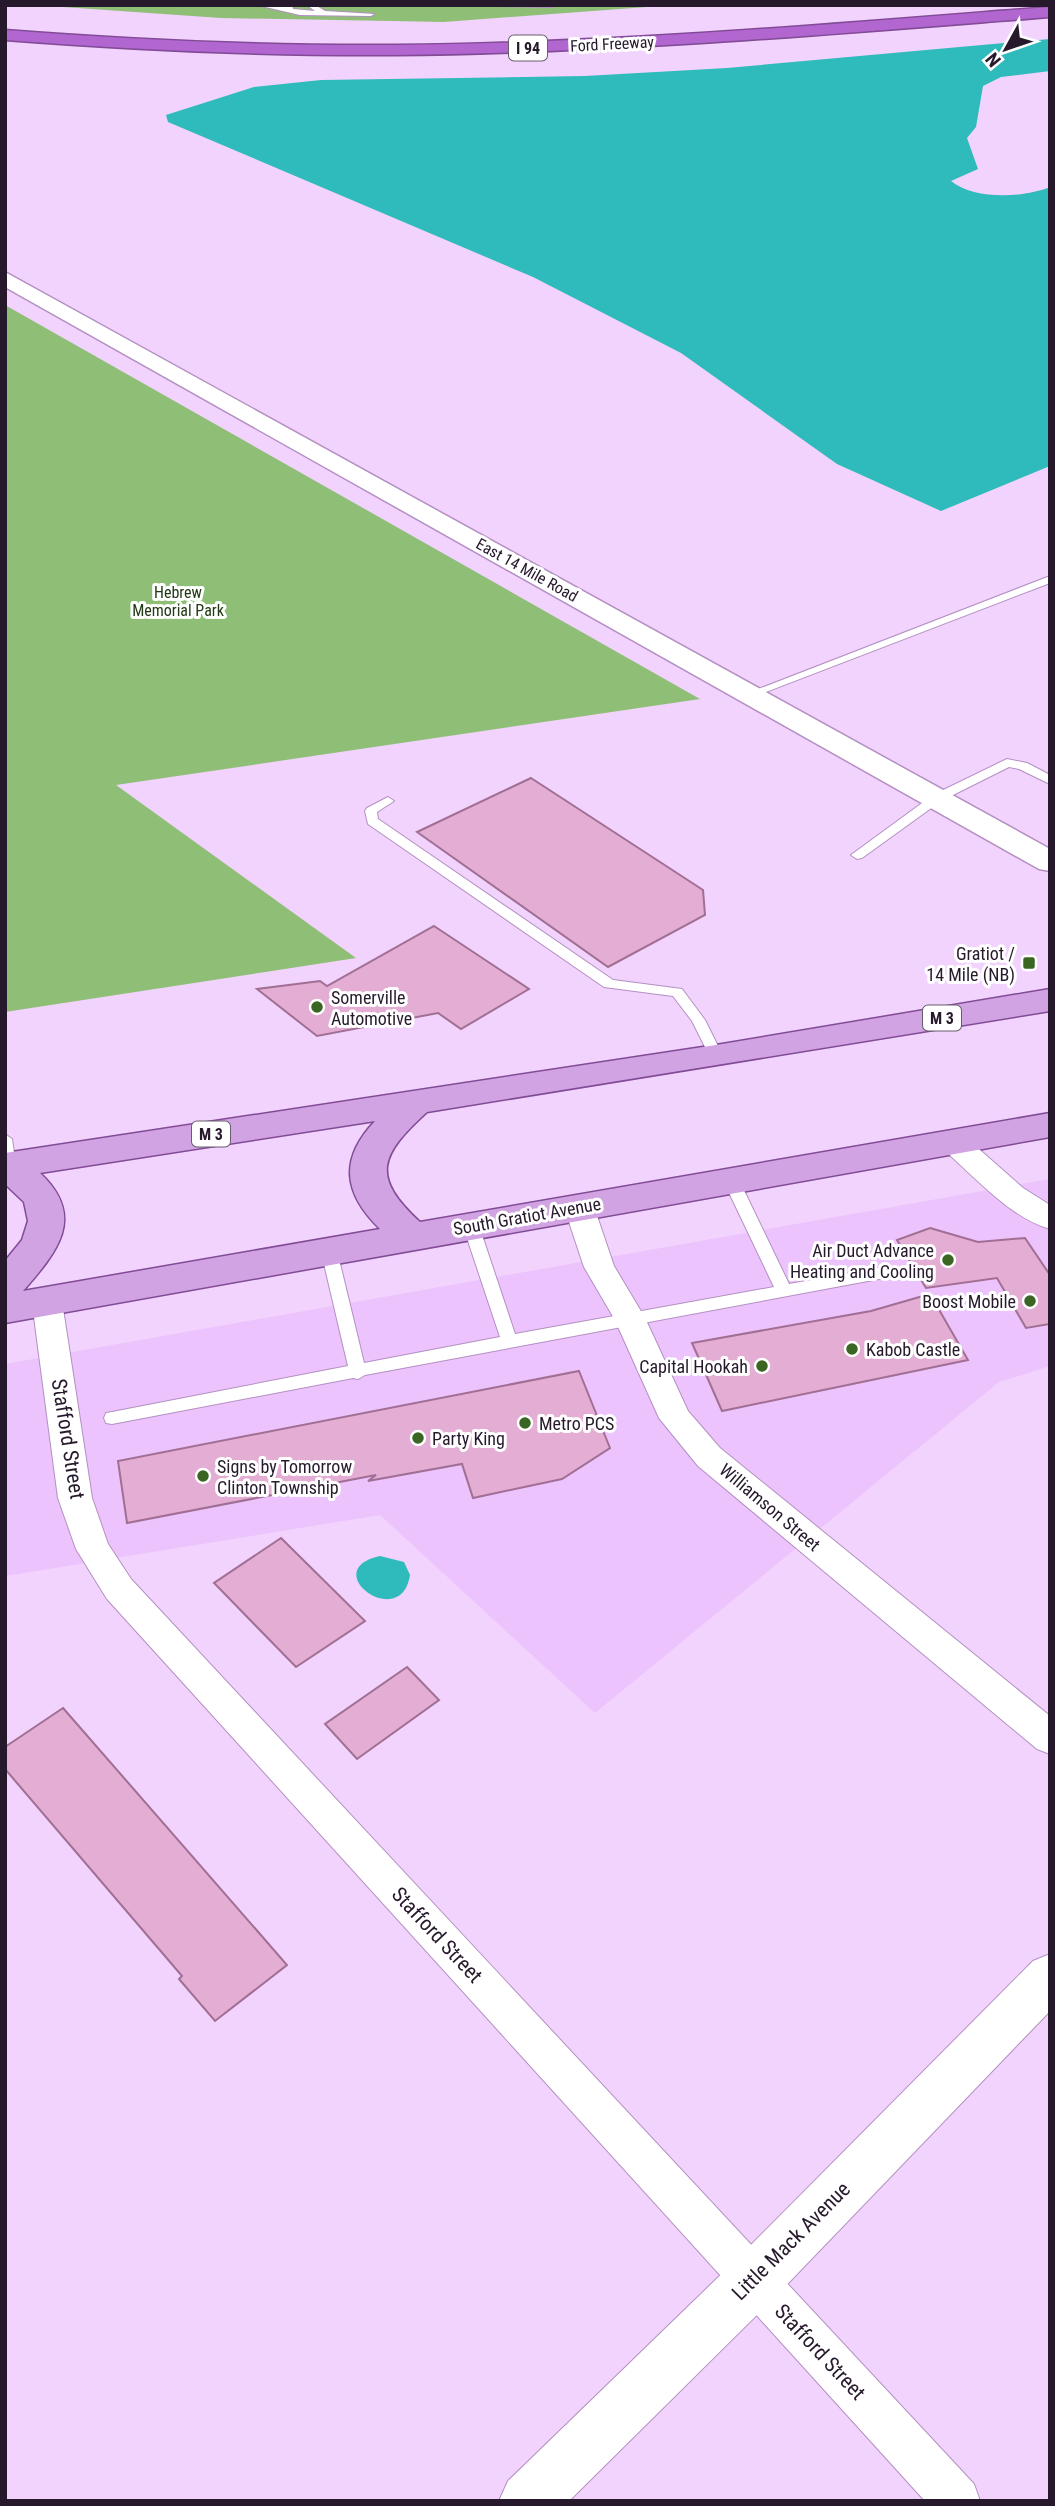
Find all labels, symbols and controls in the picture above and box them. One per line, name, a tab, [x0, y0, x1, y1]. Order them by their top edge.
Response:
north arrow	[971, 14, 1041, 84]
street label: Ford Freeway	[570, 32, 655, 56]
road number: I 94	[509, 36, 547, 60]
text: N	[981, 48, 1006, 71]
street label: East 14 Mile Road	[473, 534, 581, 606]
park label: Hebrew Memorial Park	[132, 583, 225, 620]
place label: Gratiot / 14 Mile (NB)	[926, 943, 1015, 986]
marker: Gratiot / 14 Mile (NB)	[1021, 955, 1037, 971]
place label: Somerville Automotive	[331, 987, 412, 1029]
marker: Somerville Automotive	[309, 999, 325, 1015]
road number: M 3	[923, 1006, 961, 1030]
road number: M 3	[192, 1122, 230, 1146]
street label: South Gratiot Avenue	[452, 1193, 602, 1239]
place label: Air Duct Advance Heating and Cooling	[790, 1240, 934, 1282]
marker: Air Duct Advance Heating and Cooling	[940, 1252, 956, 1268]
place label: Boost Mobile	[922, 1291, 1016, 1312]
marker: Boost Mobile	[1022, 1293, 1038, 1309]
place label: Kabob Castle	[866, 1339, 960, 1360]
marker: Kabob Castle	[844, 1341, 860, 1357]
place label: Capital Hookah	[639, 1356, 748, 1377]
marker: Capital Hookah	[754, 1358, 770, 1374]
street label: Stafford Street	[47, 1377, 89, 1501]
place label: Metro PCS	[539, 1413, 614, 1434]
marker: Metro PCS	[517, 1415, 533, 1431]
place label: Party King	[432, 1428, 505, 1449]
marker: Party King	[410, 1430, 426, 1446]
place label: Signs by Tomorrow Clinton Township	[217, 1456, 352, 1498]
street label: Williamson Street	[715, 1459, 825, 1555]
marker: Signs by Tomorrow Clinton Township	[195, 1468, 211, 1484]
street label: Stafford Street	[387, 1882, 487, 1988]
street label: Little Mack Avenue	[727, 2177, 855, 2305]
street label: Stafford Street	[770, 2299, 870, 2405]

